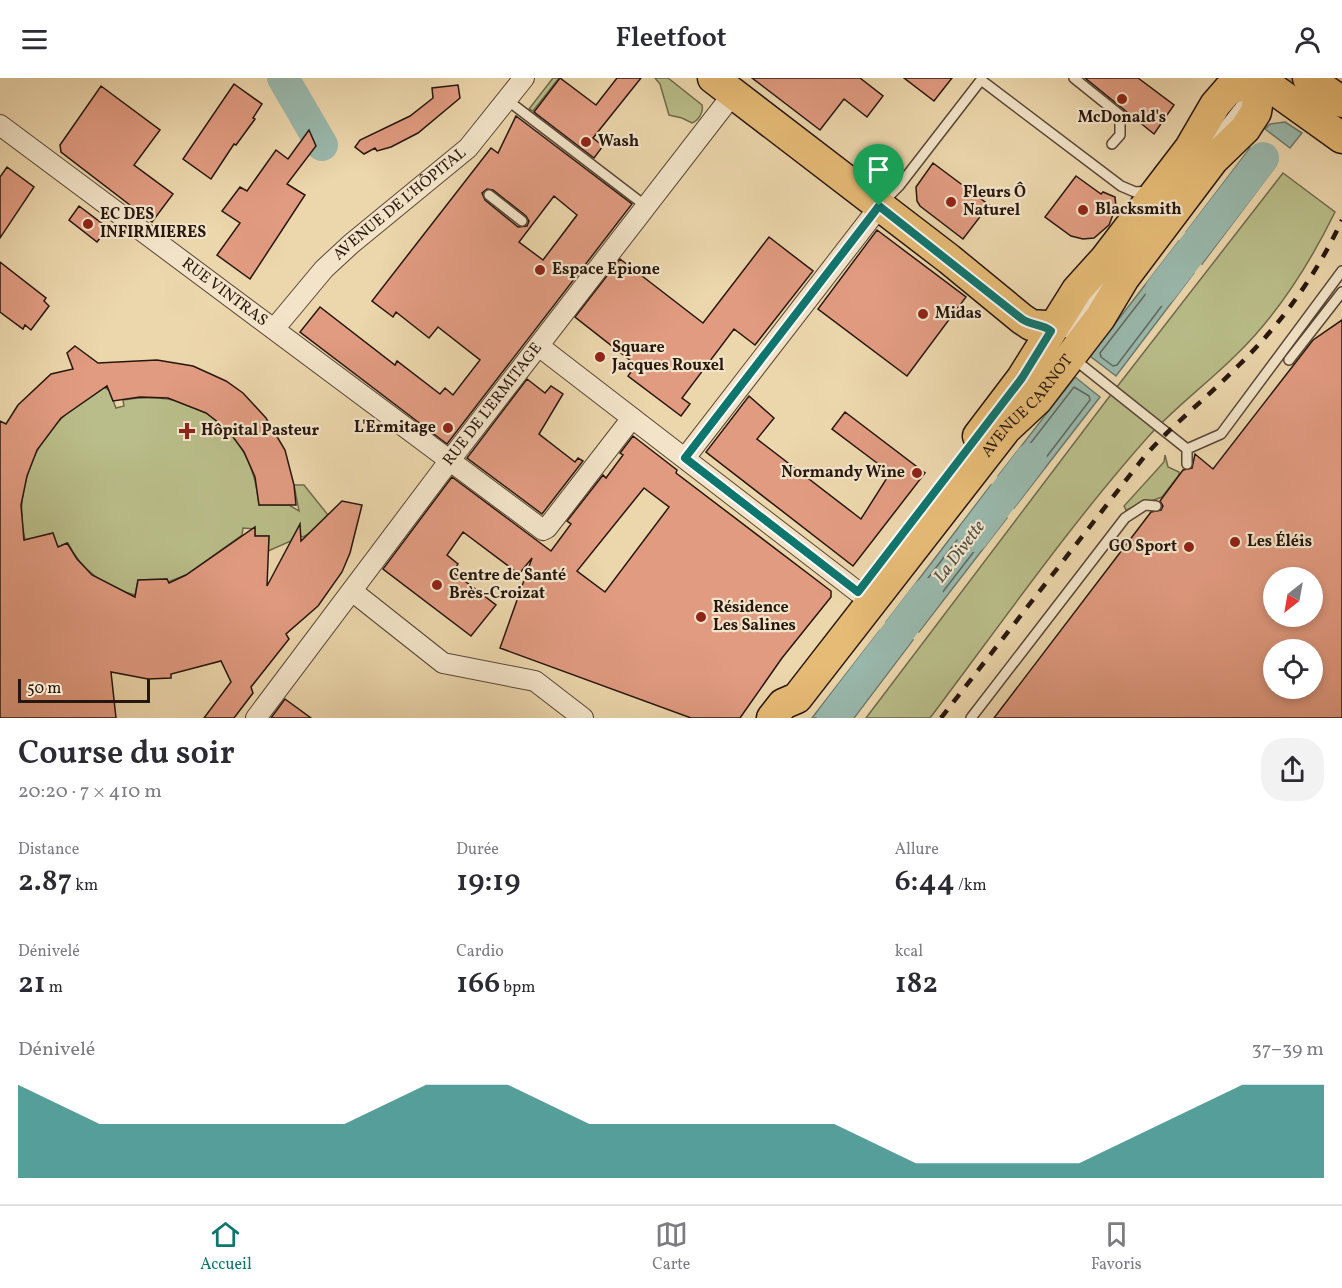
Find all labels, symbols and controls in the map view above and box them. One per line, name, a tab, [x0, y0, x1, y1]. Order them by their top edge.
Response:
text: Fleetfoot	[615, 20, 727, 58]
icon: menu	[18, 23, 51, 56]
icon: person	[1291, 23, 1324, 56]
marker: McDonald's	[1115, 92, 1129, 106]
place label: McDonald's	[1078, 107, 1166, 129]
place label: Wash	[598, 131, 639, 153]
marker: Wash	[579, 135, 593, 149]
street label: AVENUE DE L'HÔPITAL	[329, 143, 471, 266]
pin	[853, 144, 904, 206]
icon: arrive	[862, 153, 895, 186]
place label: Fleurs Ô Naturel	[963, 181, 1026, 222]
marker: Fleurs Ô Naturel	[944, 195, 958, 209]
place label: Blacksmith	[1095, 199, 1182, 221]
marker: Blacksmith	[1076, 203, 1090, 217]
place label: EC DES INFIRMIERES	[100, 204, 206, 244]
marker: EC DES INFIRMIERES	[81, 217, 95, 231]
street label: RUE VINTRAS	[177, 253, 272, 332]
place label: Espace Epione	[552, 259, 660, 281]
marker: Espace Epione	[533, 263, 547, 277]
place label: Midas	[935, 303, 982, 325]
marker: Midas	[916, 307, 930, 321]
place label: Square Jacques Rouxel	[611, 337, 725, 377]
street label: RUE DE L'ERMITAGE	[438, 338, 548, 471]
marker: Square Jacques Rouxel	[593, 350, 607, 364]
street label: AVENUE CARNOT	[977, 351, 1079, 462]
place label: L'Ermitage	[354, 417, 436, 439]
place label: Hôpital Pasteur	[201, 420, 320, 442]
marker: L'Ermitage	[441, 421, 455, 435]
marker: Hôpital Pasteur	[178, 422, 196, 440]
place label: Normandy Wine	[781, 462, 905, 484]
marker: Normandy Wine	[910, 466, 924, 480]
water label: La Divette	[928, 515, 992, 588]
place label: Les Éléis	[1247, 531, 1312, 553]
marker: Les Éléis	[1228, 535, 1242, 549]
place label: GO Sport	[1109, 536, 1177, 558]
marker: GO Sport	[1182, 540, 1196, 554]
place label: Centre de Santé Brès-Croizat	[449, 565, 566, 605]
north arrow	[1263, 567, 1323, 627]
map controls	[1263, 567, 1323, 699]
marker: Centre de Santé Brès-Croizat	[430, 578, 444, 592]
place label: Résidence Les Salines	[713, 597, 796, 637]
marker: Résidence Les Salines	[694, 610, 708, 624]
button: locate	[1263, 639, 1323, 699]
scale bar	[18, 676, 150, 704]
text: 50 m	[27, 678, 61, 700]
text: Course du soir	[18, 732, 235, 778]
button: share	[1261, 738, 1324, 801]
text: 20:20 · 7 × 410 m	[18, 778, 162, 806]
text: Distance	[18, 839, 79, 861]
text: Durée	[456, 839, 499, 861]
text: Allure	[895, 839, 939, 861]
text: 2.87	[18, 861, 72, 903]
text: 19:19	[456, 861, 520, 903]
text: 6:44	[895, 861, 955, 903]
text: km	[72, 875, 98, 897]
text: /km	[955, 875, 987, 897]
text: Dénivelé	[18, 941, 80, 963]
text: Cardio	[456, 941, 504, 963]
text: kcal	[895, 941, 923, 963]
text: 21	[18, 963, 46, 1005]
text: 166	[456, 963, 500, 1005]
text: 182	[895, 963, 938, 1005]
text: m	[46, 977, 63, 999]
text: bpm	[500, 977, 535, 999]
text: Dénivelé	[18, 1036, 95, 1064]
text: 37–39 m	[1252, 1036, 1324, 1064]
tab: Accueil	[200, 1218, 252, 1276]
tab: Carte	[652, 1218, 690, 1276]
tab: Favoris	[1091, 1218, 1142, 1276]

